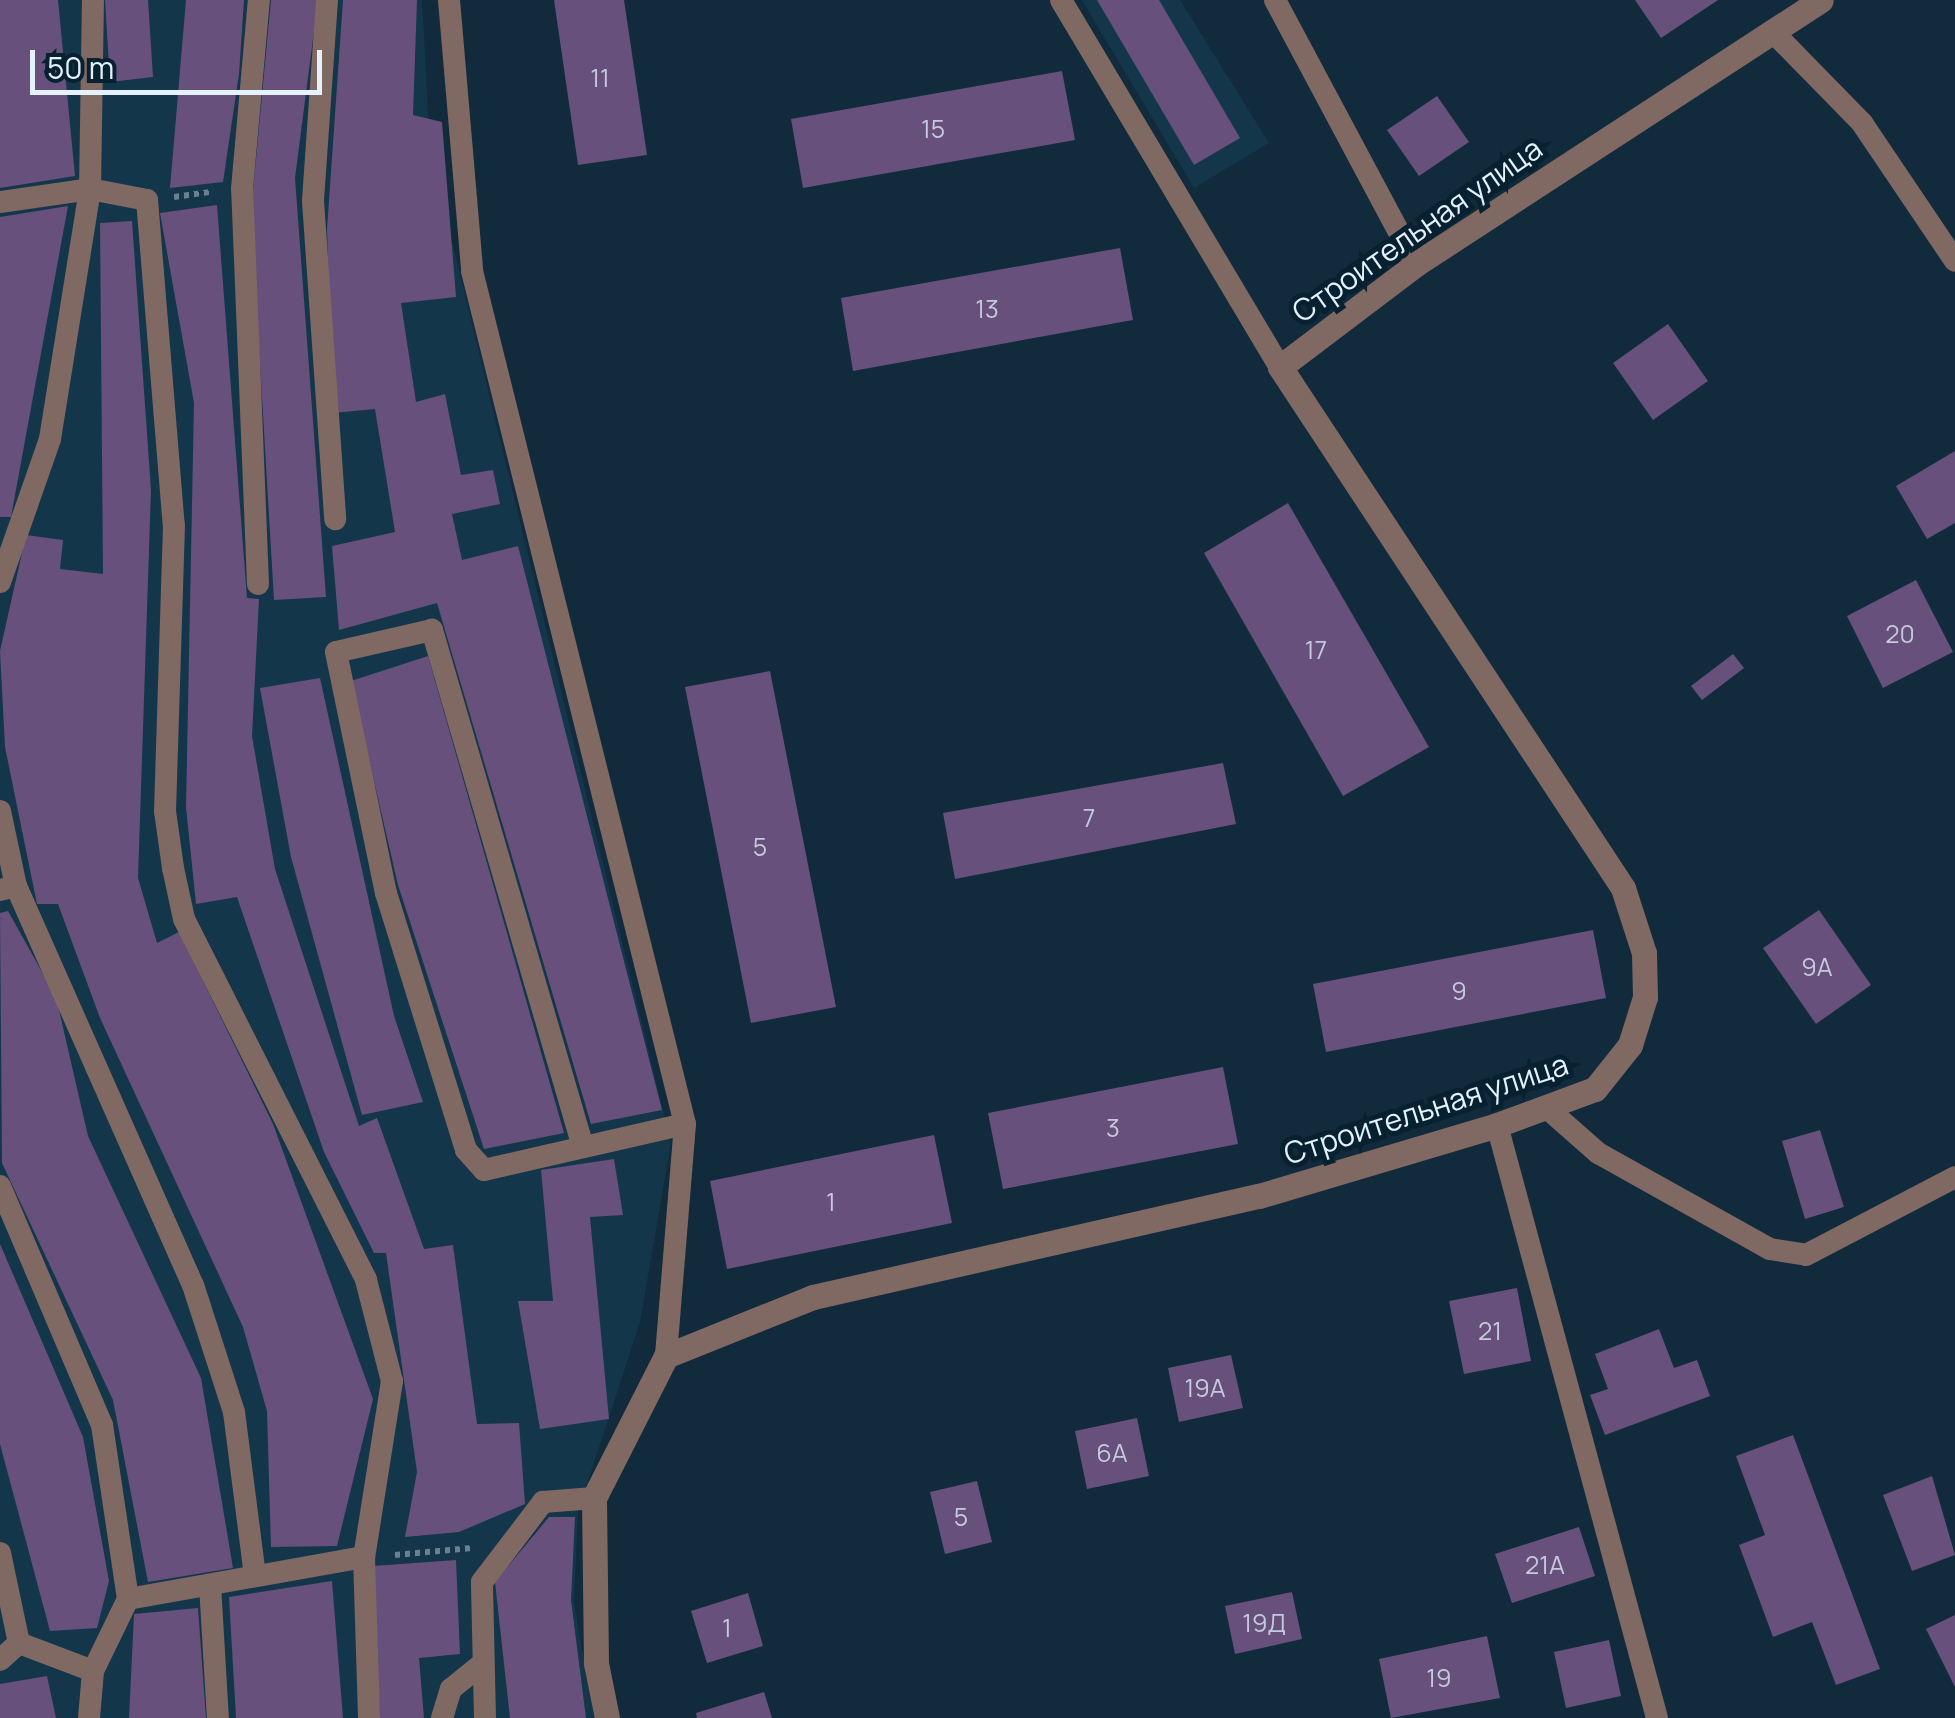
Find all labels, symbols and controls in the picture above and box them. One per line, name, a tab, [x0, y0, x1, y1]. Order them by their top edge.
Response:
scale bar	[35, 30, 328, 92]
text: 50 m	[47, 47, 114, 88]
house number: 11	[590, 63, 610, 93]
house number: 15	[921, 114, 945, 144]
street label: Строительная улица	[1285, 130, 1549, 330]
house number: 13	[975, 294, 999, 324]
house number: 20	[1885, 619, 1915, 649]
house number: 17	[1305, 635, 1327, 665]
house number: 7	[1083, 803, 1095, 833]
house number: 5	[753, 832, 767, 862]
house number: 9А	[1801, 952, 1833, 982]
house number: 9	[1451, 976, 1467, 1006]
street label: Строительная улица	[1279, 1046, 1573, 1172]
house number: 3	[1106, 1113, 1120, 1143]
house number: 1	[826, 1187, 836, 1217]
house number: 21	[1478, 1316, 1502, 1346]
house number: 19А	[1184, 1373, 1226, 1403]
house number: 6А	[1096, 1438, 1128, 1468]
house number: 5	[954, 1502, 968, 1532]
house number: 21А	[1525, 1550, 1565, 1580]
house number: 19Д	[1242, 1608, 1286, 1638]
house number: 1	[722, 1613, 732, 1643]
house number: 19	[1426, 1663, 1452, 1693]

